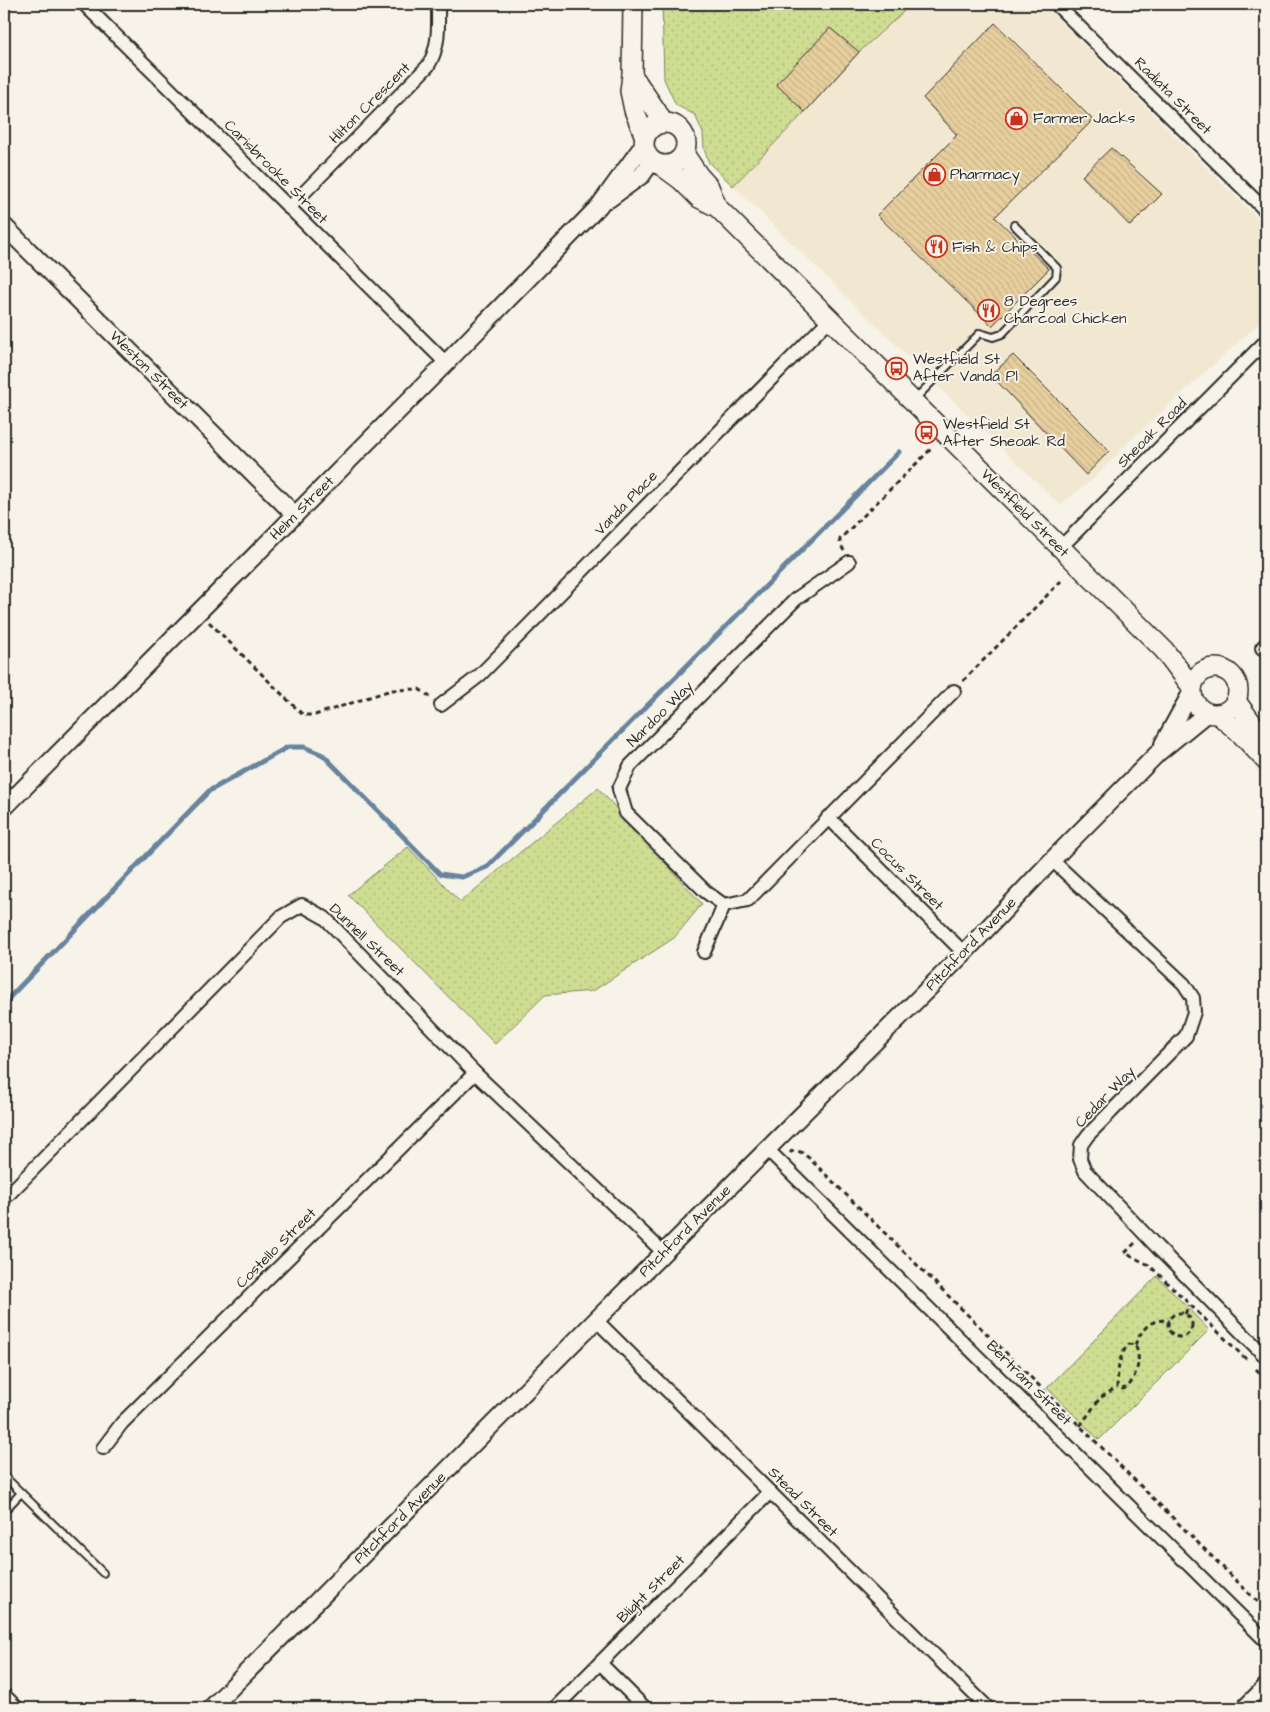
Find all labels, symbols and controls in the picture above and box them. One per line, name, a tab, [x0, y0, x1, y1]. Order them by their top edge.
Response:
street label: Radiata Street	[1130, 53, 1216, 139]
street label: Hilton Crescent	[325, 58, 415, 148]
shop icon: Farmer Jacks	[1005, 106, 1029, 130]
place label: Farmer Jacks	[1033, 108, 1136, 129]
street label: Carisbrooke Street	[219, 115, 333, 229]
shop icon: Pharmacy	[922, 162, 946, 186]
place label: Pharmacy	[950, 164, 1020, 186]
restaurant icon: Fish & Chips	[924, 235, 948, 259]
place label: Fish & Chips	[952, 237, 1038, 258]
place label: 8 Degrees Charcoal Chicken	[1004, 291, 1127, 329]
restaurant icon: 8 Degrees Charcoal Chicken	[976, 298, 1000, 322]
street label: Weston Street	[105, 326, 193, 414]
place label: Westfield St After Vanda Pl	[913, 349, 1018, 387]
bus stop icon: Westfield St After Vanda Pl	[885, 356, 909, 380]
street label: Sheoak Road	[1112, 393, 1192, 473]
place label: Westfield St After Sheoak Rd	[943, 414, 1065, 452]
bus stop icon: Westfield St After Sheoak Rd	[915, 421, 939, 445]
street label: Westfield Street	[976, 464, 1074, 562]
street label: Vanda Place	[590, 466, 662, 540]
street label: Helm Street	[265, 471, 339, 545]
street label: Nardoo Way	[622, 676, 698, 752]
street label: Cocus Street	[866, 833, 948, 915]
street label: Pitchford Avenue	[921, 893, 1021, 995]
street label: Dunnell Street	[325, 899, 409, 981]
street label: Cedar Way	[1070, 1062, 1140, 1133]
street label: Pitchford Avenue	[634, 1180, 736, 1282]
street label: Costello Street	[231, 1203, 321, 1293]
street label: Bertram Street	[982, 1336, 1076, 1430]
street label: Stead Street	[763, 1462, 843, 1542]
street label: Pitchford Avenue	[349, 1467, 451, 1569]
street label: Blight Street	[612, 1550, 691, 1629]

